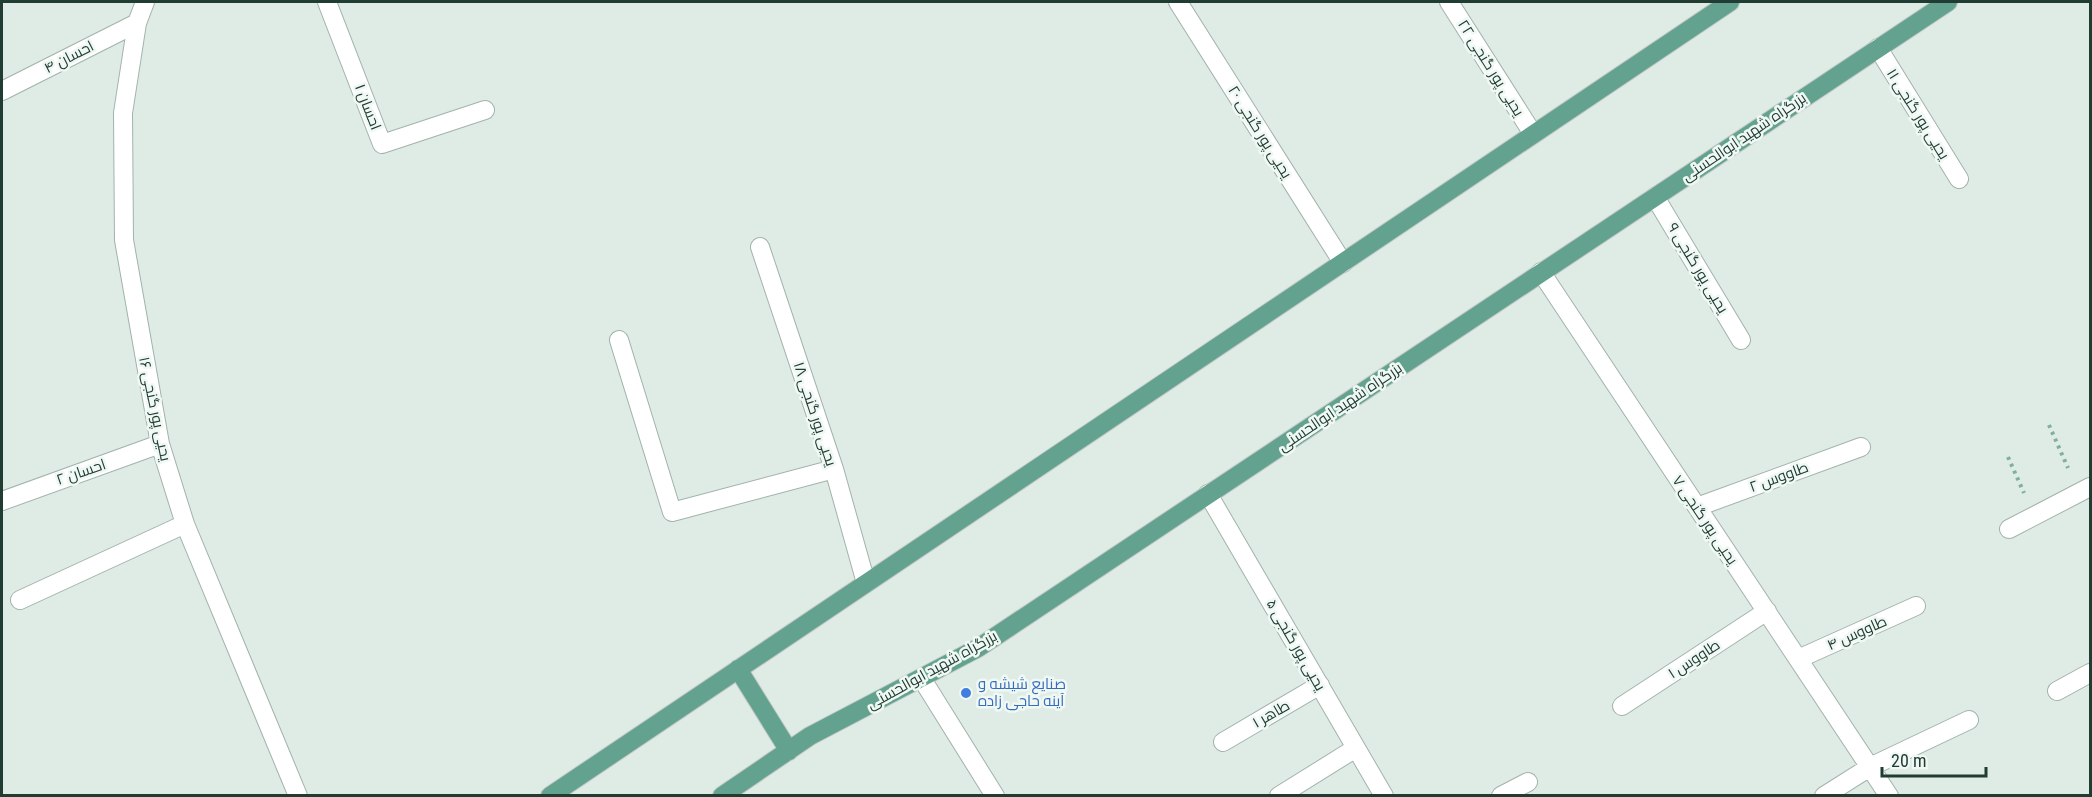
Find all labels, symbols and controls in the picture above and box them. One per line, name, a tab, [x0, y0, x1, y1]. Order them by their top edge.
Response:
street label: یحیی پور گنجی ۲۲	[1453, 16, 1528, 120]
street label: احسان ۴	[41, 37, 97, 78]
street label: یحیی پور گنجی ۱۱	[1882, 65, 1953, 163]
street label: احسان ۱	[350, 81, 385, 133]
street label: یحیی پور گنجی ۲۰	[1223, 82, 1296, 182]
street label: بزرگراه شهید ابوالحسنی	[1678, 89, 1810, 186]
street label: یحیی پور گنجی ۹	[1663, 220, 1732, 317]
street label: یحیی پور گنجی ۱۶	[134, 355, 175, 463]
street label: بزرگراه شهید ابوالحسنی	[1274, 359, 1406, 456]
street label: یحیی پور گنجی ۱۸	[789, 360, 840, 469]
street label: احسان ۲	[54, 455, 108, 490]
street label: طاووس ۲	[1747, 458, 1811, 497]
street label: یحیی پور گنجی ۷	[1668, 472, 1742, 569]
street label: یحیی پور گنجی ۵	[1262, 596, 1329, 694]
street label: طاووس ۴	[1824, 612, 1890, 655]
street label: بزرگراه شهید ابوالحسنی	[864, 627, 1001, 714]
street label: طاووس ۱	[1665, 636, 1724, 683]
place label: صنایع شیشه و آینه حاجی زاده	[978, 675, 1066, 711]
marker: صنایع شیشه و آینه حاجی زاده	[959, 686, 973, 700]
street label: طاهر ۱	[1249, 696, 1293, 732]
scale bar	[1882, 740, 1986, 778]
text: 20 m	[1891, 750, 1926, 771]

